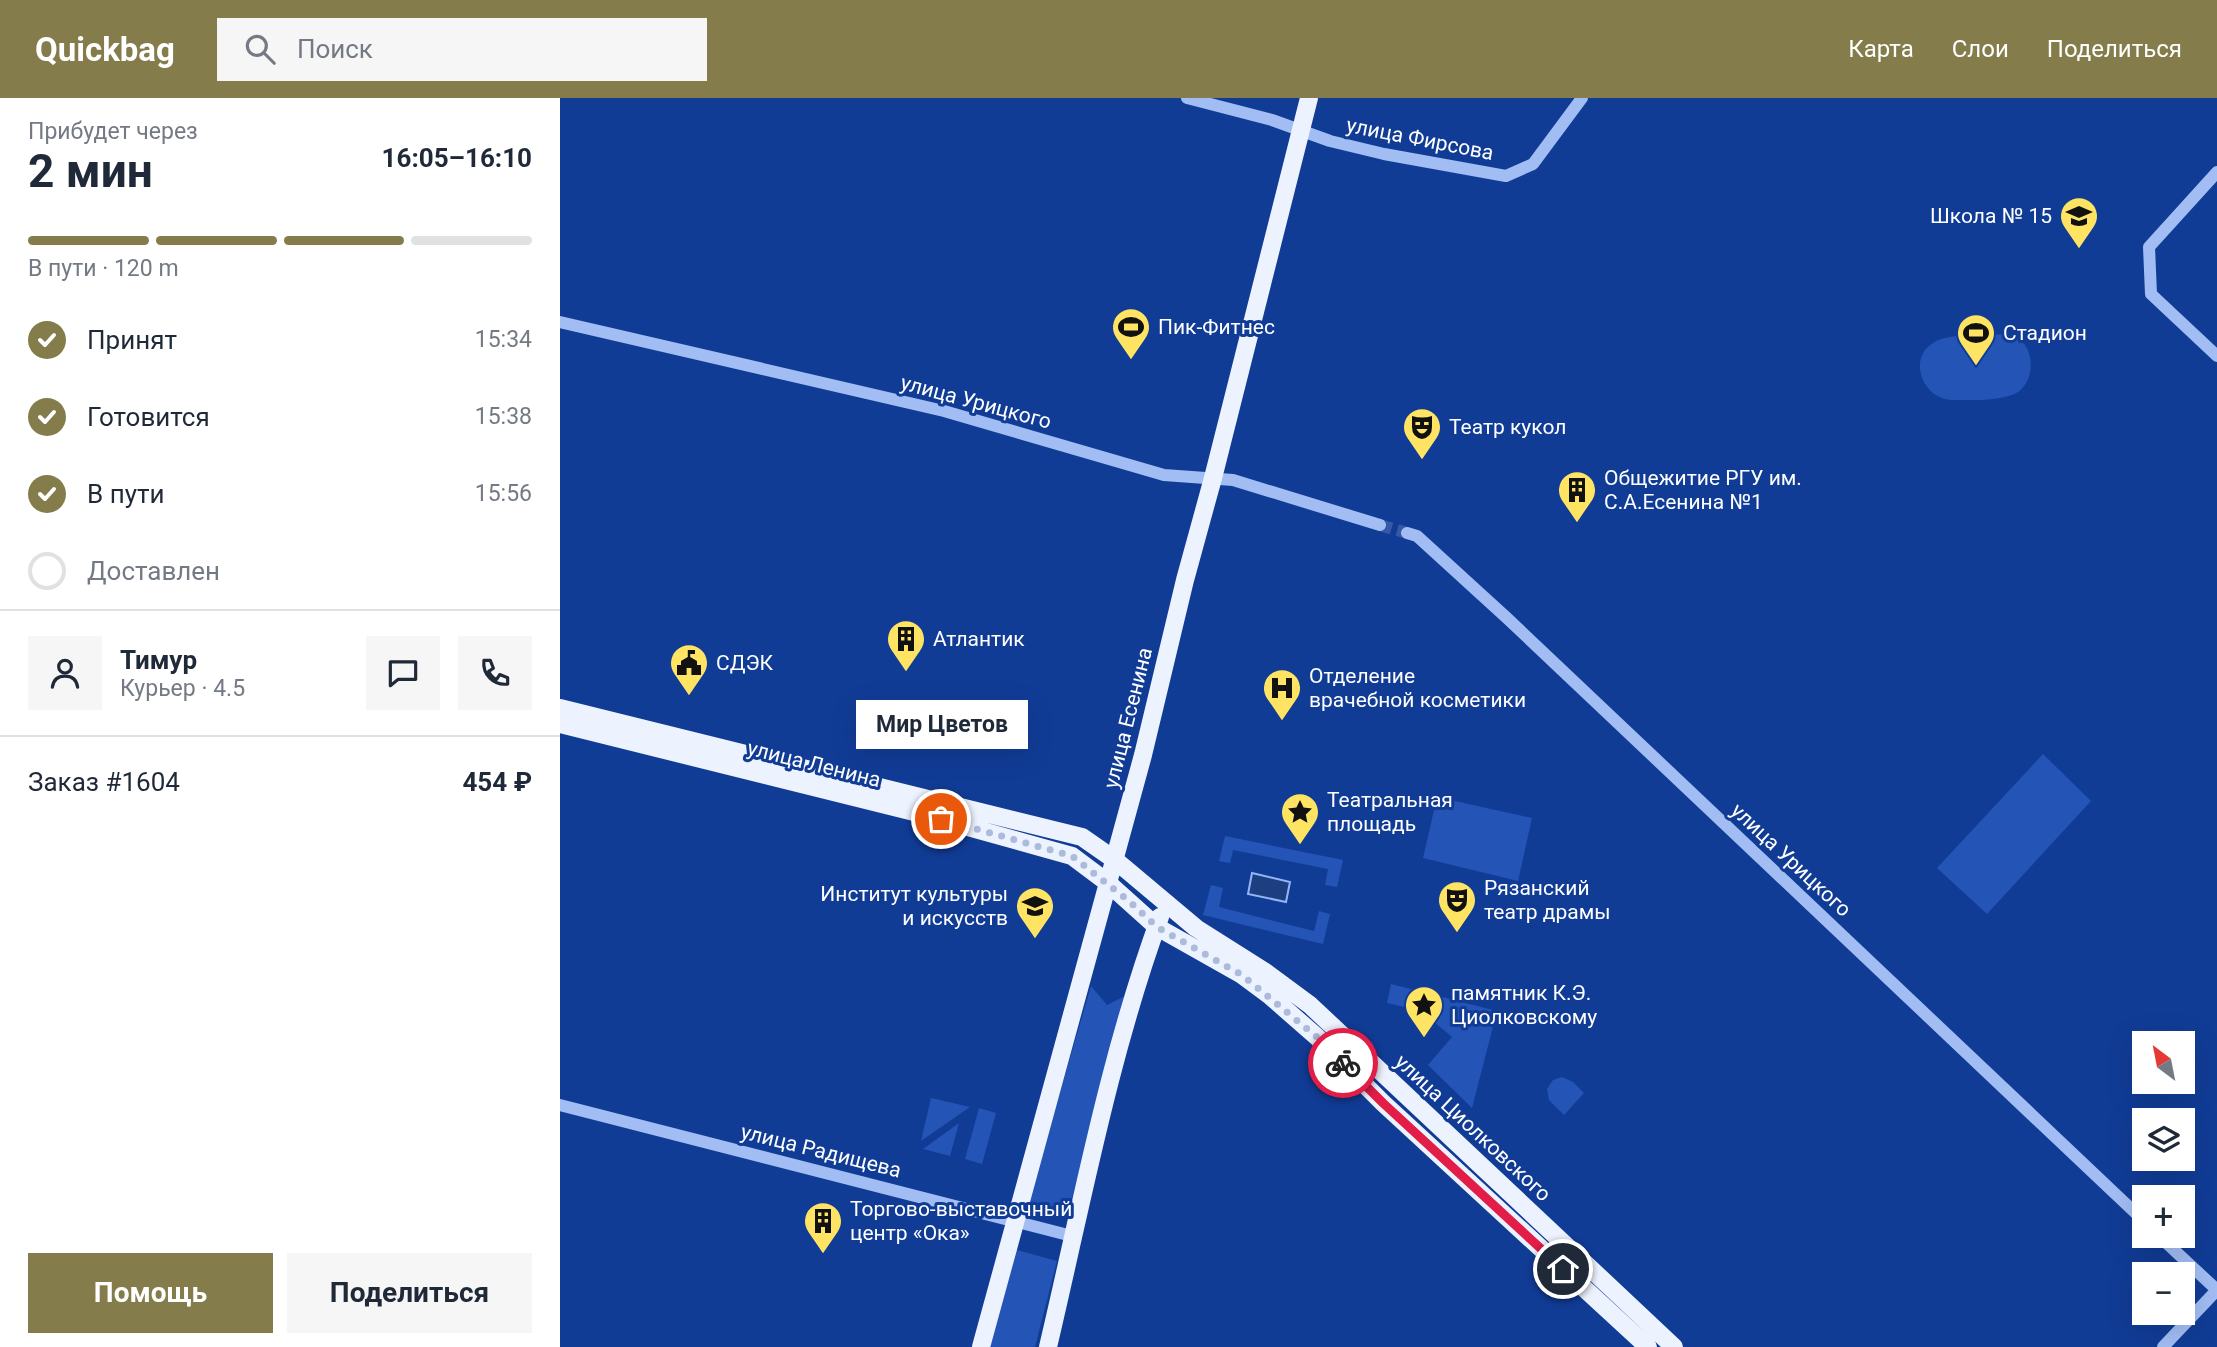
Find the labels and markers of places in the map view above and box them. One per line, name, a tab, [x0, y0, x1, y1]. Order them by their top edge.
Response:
school or university icon: Школа № 15	[2058, 195, 2100, 250]
place label: Школа № 15	[1930, 204, 2052, 228]
sports icon: Пик-Фитнес	[1110, 306, 1152, 361]
sports icon: Стадион	[1955, 312, 1997, 367]
place label: Пик-Фитнес	[1158, 315, 1275, 339]
place label: Стадион	[2003, 321, 2087, 345]
theatre icon: Театр кукол	[1401, 406, 1443, 461]
place label: Театр кукол	[1449, 415, 1566, 439]
place label: Общежитие РГУ им. С.А.Есенина №1	[1604, 466, 1802, 514]
building icon: Общежитие РГУ им. С.А.Есенина №1	[1556, 469, 1598, 524]
building icon: Атлантик	[885, 618, 927, 673]
place label: Атлантик	[933, 627, 1025, 651]
public building icon: СДЭК	[668, 642, 710, 697]
place label: СДЭК	[716, 651, 774, 675]
place label: Отделение врачебной косметики	[1309, 664, 1526, 712]
hospital icon: Отделение врачебной косметики	[1261, 667, 1303, 722]
callout: Мир Цветов	[855, 700, 1027, 749]
place label: Театральная площадь	[1327, 788, 1453, 836]
pin	[911, 789, 971, 849]
place icon: Театральная площадь	[1279, 791, 1321, 846]
place label: Рязанский театр драмы	[1484, 876, 1611, 924]
theatre icon: Рязанский театр драмы	[1436, 879, 1478, 934]
place label: Институт культуры и искусств	[820, 882, 1008, 930]
school or university icon: Институт культуры и искусств	[1014, 885, 1056, 940]
place label: памятник К.Э. Циолковскому	[1451, 981, 1597, 1029]
place icon: памятник К.Э. Циолковскому	[1403, 984, 1445, 1039]
place label: Торгово-выставочный центр «Ока»	[850, 1197, 1072, 1245]
building icon: Торгово-выставочный центр «Ока»	[802, 1200, 844, 1255]
pin	[1533, 1239, 1593, 1299]

